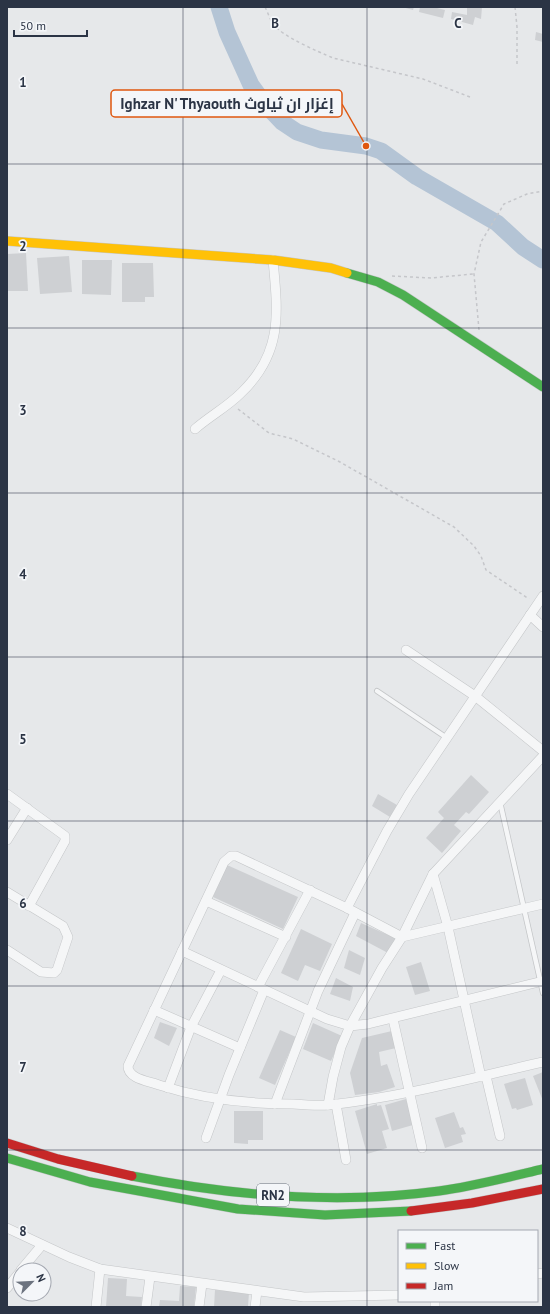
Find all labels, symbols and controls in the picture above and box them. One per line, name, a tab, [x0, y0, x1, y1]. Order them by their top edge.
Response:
scale bar	[14, 12, 87, 38]
text: B	[271, 15, 279, 32]
text: C	[454, 15, 462, 32]
text: 50 m	[20, 18, 46, 33]
text: 1	[19, 74, 27, 91]
callout: Ighzar N' Thyaouth إغزار ان ثياوث	[111, 90, 342, 117]
text: Ighzar N' Thyaouth إغزار ان ثياوث	[120, 94, 334, 114]
text: 2	[19, 238, 27, 255]
text: 3	[19, 402, 27, 419]
text: 4	[19, 566, 27, 583]
text: 5	[19, 731, 27, 748]
text: 6	[19, 895, 27, 912]
text: 7	[19, 1059, 27, 1076]
road number: RN2	[257, 1184, 289, 1206]
text: 8	[19, 1223, 27, 1240]
legend	[398, 1230, 538, 1302]
text: Fast	[434, 1238, 455, 1253]
text: Slow	[434, 1258, 459, 1273]
north arrow	[12, 1262, 52, 1302]
text: N	[33, 1272, 49, 1284]
text: Jam	[433, 1278, 453, 1293]

